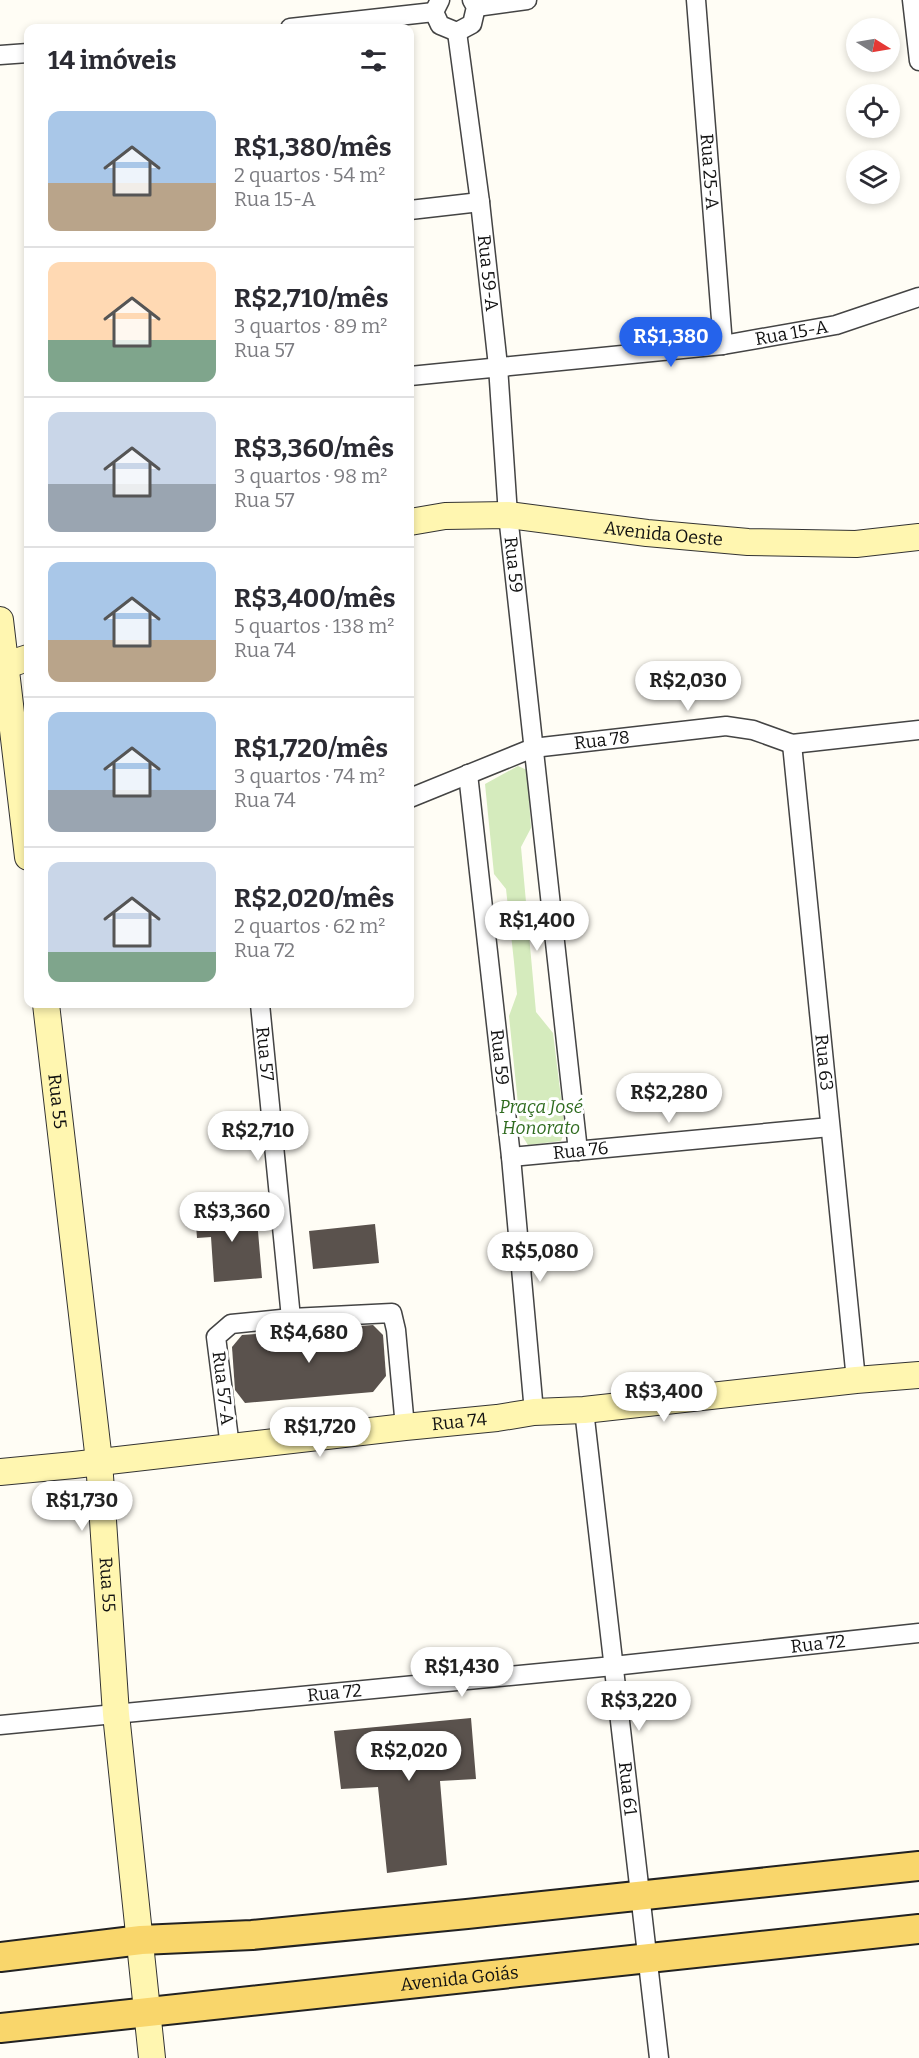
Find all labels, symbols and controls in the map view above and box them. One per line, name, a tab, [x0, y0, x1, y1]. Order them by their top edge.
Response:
north arrow	[846, 18, 900, 72]
map controls	[846, 18, 900, 204]
icon: filters	[357, 44, 390, 77]
text: 14 imóveis	[48, 45, 177, 76]
button: locate	[846, 84, 900, 138]
text: R$1,380/mês	[234, 132, 392, 163]
street label: Rua 25-A	[695, 133, 723, 211]
icon: home	[96, 135, 168, 207]
button: layers	[846, 150, 900, 204]
text: 2 quartos · 54 m²	[234, 163, 385, 187]
text: Rua 15-A	[234, 187, 316, 211]
street label: Rua 59-A	[473, 234, 503, 313]
text: R$2,710/mês	[234, 283, 389, 314]
icon: home	[96, 286, 168, 358]
text: 3 quartos · 89 m²	[234, 314, 387, 338]
street label: Rua 15-A	[753, 316, 830, 350]
pin: R$1,380	[616, 317, 726, 368]
text: R$1,380	[633, 324, 709, 348]
text: Rua 57	[234, 338, 295, 362]
text: R$3,360/mês	[234, 433, 394, 464]
icon: home	[96, 436, 168, 508]
text: 3 quartos · 98 m²	[234, 464, 387, 488]
text: Rua 57	[234, 488, 295, 512]
street label: Avenida Oeste	[603, 517, 724, 551]
street label: Rua 59	[499, 536, 527, 594]
text: R$3,400/mês	[234, 583, 396, 614]
icon: home	[96, 586, 168, 658]
text: 5 quartos · 138 m²	[234, 614, 394, 638]
text: Rua 74	[234, 638, 296, 662]
pin: R$2,030	[633, 661, 743, 712]
text: R$2,030	[649, 668, 727, 692]
street label: Rua 78	[573, 726, 631, 754]
text: R$1,720/mês	[234, 733, 388, 764]
icon: home	[96, 736, 168, 808]
text: 3 quartos · 74 m²	[234, 764, 385, 788]
text: Rua 74	[234, 788, 296, 812]
text: R$2,020/mês	[234, 883, 394, 914]
icon: home	[96, 886, 168, 958]
pin: R$1,400	[482, 901, 592, 952]
text: R$1,400	[499, 908, 575, 932]
text: 2 quartos · 62 m²	[234, 914, 385, 938]
text: Rua 72	[234, 938, 295, 962]
street label: Rua 57	[251, 1026, 279, 1082]
street label: Rua 59	[486, 1028, 514, 1086]
street label: Rua 63	[810, 1033, 838, 1092]
street label: Rua 55	[43, 1073, 71, 1130]
pin: R$2,280	[614, 1073, 724, 1124]
text: R$2,280	[630, 1080, 708, 1104]
park label: Praça José Honorato	[499, 1096, 583, 1139]
pin: R$2,710	[203, 1111, 313, 1162]
text: R$2,710	[222, 1118, 294, 1142]
street label: Rua 76	[552, 1137, 609, 1164]
pin: R$3,360	[177, 1192, 287, 1243]
text: R$3,360	[193, 1199, 271, 1223]
pin: R$5,080	[485, 1232, 595, 1283]
text: R$5,080	[501, 1239, 579, 1263]
pin: R$4,680	[254, 1313, 364, 1364]
text: R$4,680	[270, 1320, 348, 1344]
street label: Rua 57-A	[208, 1350, 238, 1426]
pin: R$3,400	[609, 1372, 719, 1423]
text: R$3,400	[625, 1379, 703, 1403]
pin: R$1,720	[265, 1407, 375, 1458]
street label: Rua 74	[431, 1408, 488, 1435]
text: R$1,720	[284, 1414, 356, 1438]
pin: R$1,730	[27, 1481, 137, 1532]
text: R$1,730	[46, 1488, 118, 1512]
street label: Rua 55	[94, 1556, 120, 1613]
street label: Rua 72	[790, 1630, 846, 1658]
pin: R$1,430	[407, 1647, 517, 1698]
text: R$1,430	[424, 1654, 500, 1678]
street label: Rua 72	[306, 1679, 363, 1706]
pin: R$3,220	[584, 1681, 694, 1732]
text: R$3,220	[601, 1688, 677, 1712]
pin: R$2,020	[354, 1731, 464, 1782]
text: R$2,020	[370, 1738, 448, 1762]
street label: Rua 61	[614, 1760, 642, 1817]
street label: Avenida Goiás	[399, 1961, 520, 1996]

